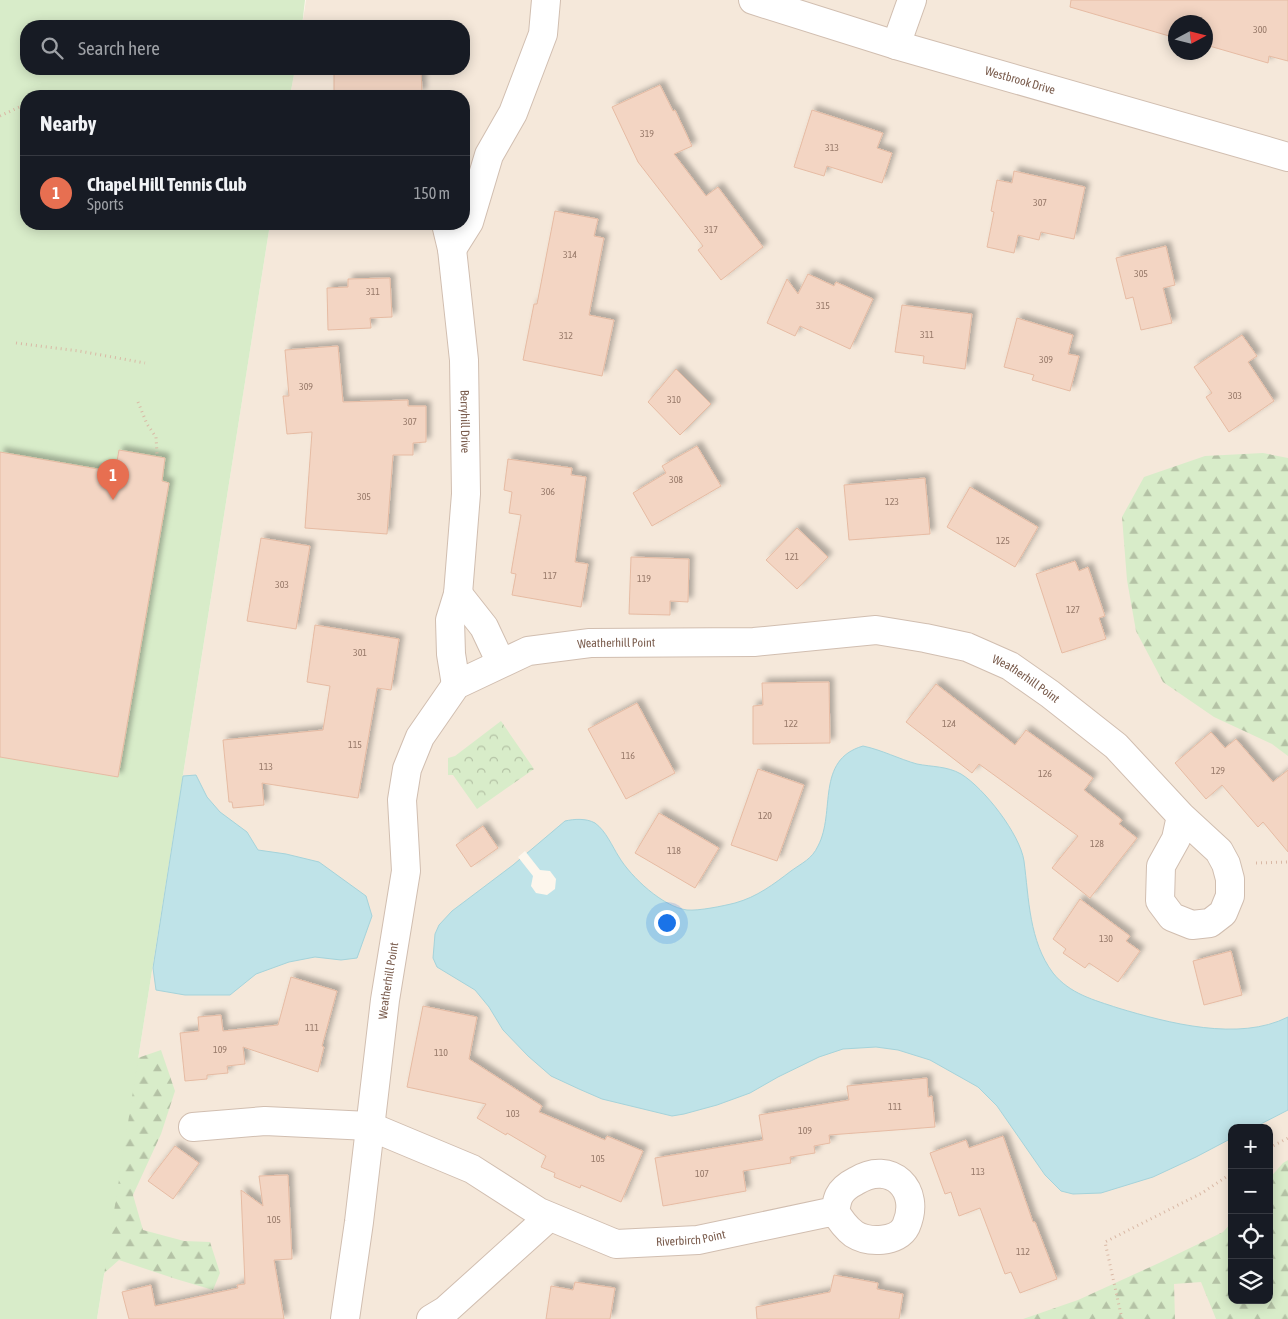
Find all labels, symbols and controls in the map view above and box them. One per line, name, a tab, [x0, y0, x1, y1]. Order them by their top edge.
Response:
north arrow	[1168, 15, 1213, 60]
search box	[20, 20, 470, 75]
house number: 300	[1253, 24, 1267, 35]
icon: search	[38, 34, 66, 62]
text: Search here	[78, 37, 160, 59]
street label: Westbrook Drive	[983, 64, 1057, 97]
text: Nearby	[40, 111, 96, 135]
house number: 319	[640, 128, 654, 139]
house number: 313	[825, 142, 839, 153]
text: Chapel Hill Tennis Club	[87, 173, 247, 195]
text: 1	[52, 184, 60, 202]
text: 150 m	[414, 184, 450, 202]
text: Sports	[87, 195, 124, 213]
house number: 307	[1033, 197, 1047, 208]
house number: 317	[704, 224, 718, 235]
house number: 314	[563, 249, 577, 260]
house number: 305	[1134, 268, 1148, 279]
house number: 311	[366, 286, 380, 297]
house number: 315	[816, 300, 830, 311]
house number: 311	[920, 329, 934, 340]
house number: 312	[559, 330, 573, 341]
house number: 309	[1039, 354, 1053, 365]
house number: 309	[299, 381, 313, 392]
street label: Berryhill Drive	[457, 390, 472, 453]
house number: 303	[1228, 390, 1242, 401]
house number: 310	[667, 394, 681, 405]
house number: 307	[403, 416, 417, 427]
pin: 1	[97, 459, 129, 500]
house number: 308	[669, 474, 683, 485]
house number: 306	[541, 486, 555, 497]
house number: 305	[357, 491, 371, 502]
house number: 123	[885, 496, 899, 507]
house number: 125	[996, 535, 1010, 546]
house number: 121	[785, 551, 799, 562]
house number: 117	[543, 570, 557, 581]
house number: 119	[637, 573, 651, 584]
house number: 303	[275, 579, 289, 590]
house number: 127	[1066, 604, 1080, 615]
street label: Weatherhill Point	[577, 636, 656, 652]
house number: 301	[353, 647, 367, 658]
street label: Weatherhill Point	[990, 652, 1063, 706]
house number: 122	[784, 718, 798, 729]
house number: 124	[942, 718, 956, 729]
house number: 115	[348, 739, 362, 750]
house number: 116	[621, 750, 635, 761]
house number: 113	[259, 761, 273, 772]
house number: 129	[1211, 765, 1225, 776]
house number: 126	[1038, 768, 1052, 779]
house number: 120	[758, 810, 772, 821]
house number: 128	[1090, 838, 1104, 849]
house number: 118	[667, 845, 681, 856]
your location	[654, 910, 680, 936]
house number: 130	[1099, 933, 1113, 944]
street label: Weatherhill Point	[376, 941, 401, 1020]
house number: 111	[305, 1022, 319, 1033]
house number: 109	[213, 1044, 227, 1055]
house number: 110	[434, 1047, 448, 1058]
house number: 111	[888, 1101, 902, 1112]
house number: 103	[506, 1108, 520, 1119]
map controls	[1228, 1124, 1273, 1304]
button: +	[1228, 1124, 1273, 1169]
house number: 109	[798, 1125, 812, 1136]
house number: 105	[591, 1153, 605, 1164]
house number: 113	[971, 1166, 985, 1177]
house number: 107	[695, 1168, 709, 1179]
button: −	[1228, 1169, 1273, 1214]
house number: 105	[267, 1214, 281, 1225]
button: locate	[1228, 1214, 1273, 1259]
street label: Riverbirch Point	[656, 1227, 727, 1249]
house number: 112	[1016, 1246, 1030, 1257]
button: layers	[1228, 1259, 1273, 1304]

